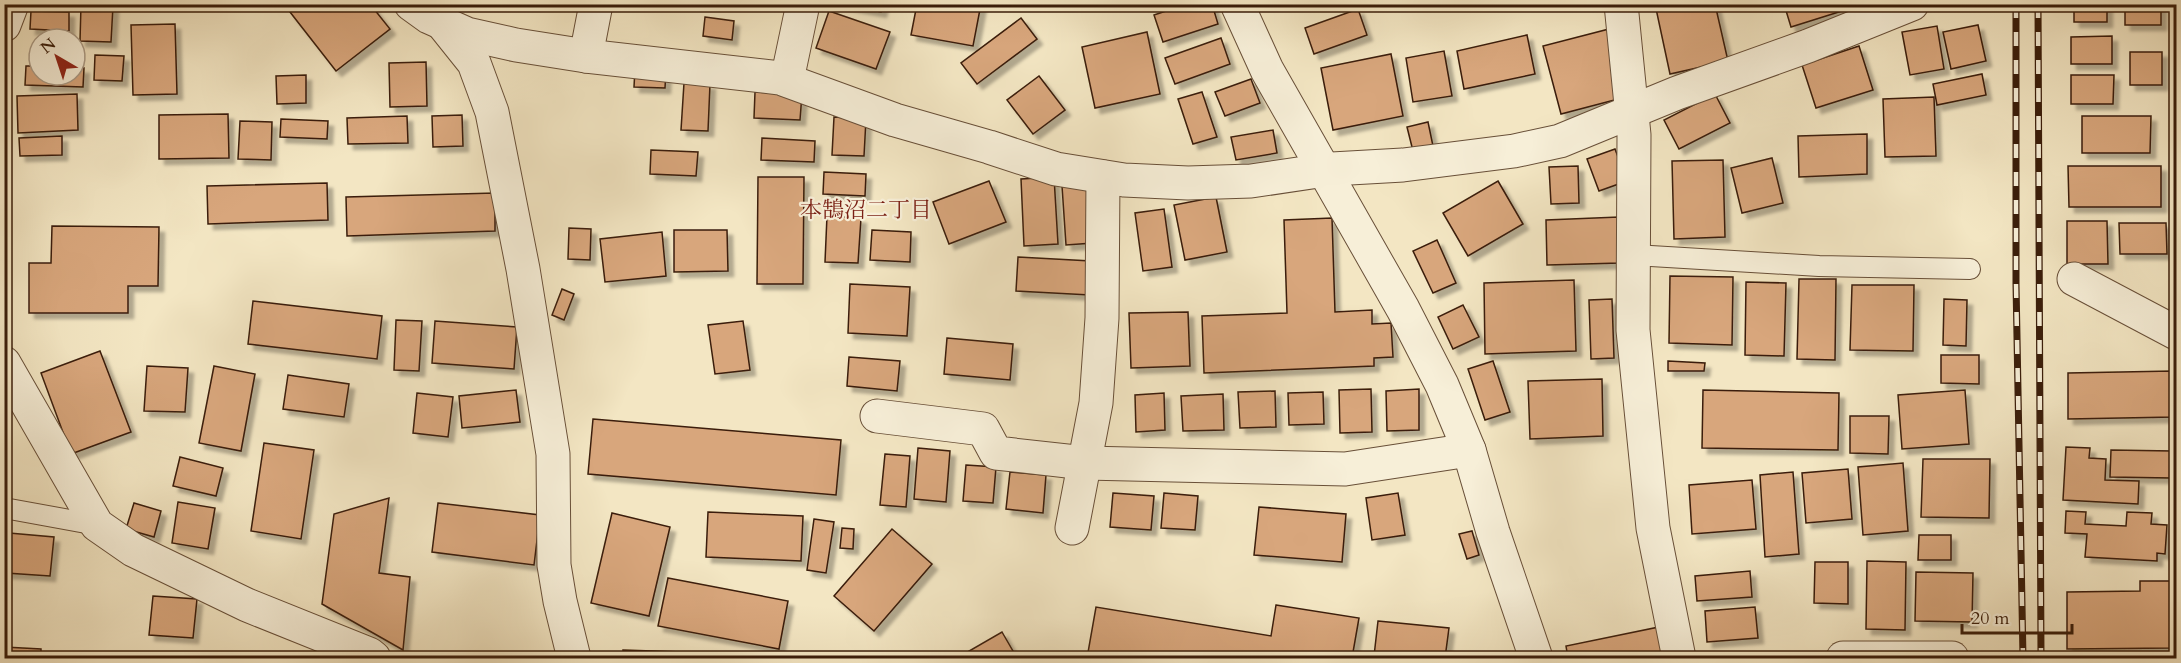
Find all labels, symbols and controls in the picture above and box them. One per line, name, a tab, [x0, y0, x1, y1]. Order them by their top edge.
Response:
north arrow	[27, 27, 87, 87]
text: N	[36, 33, 61, 59]
district label: 本鵠沼二丁目	[800, 195, 932, 225]
scale bar	[1962, 597, 2072, 635]
text: 20 m	[1971, 606, 2010, 631]

